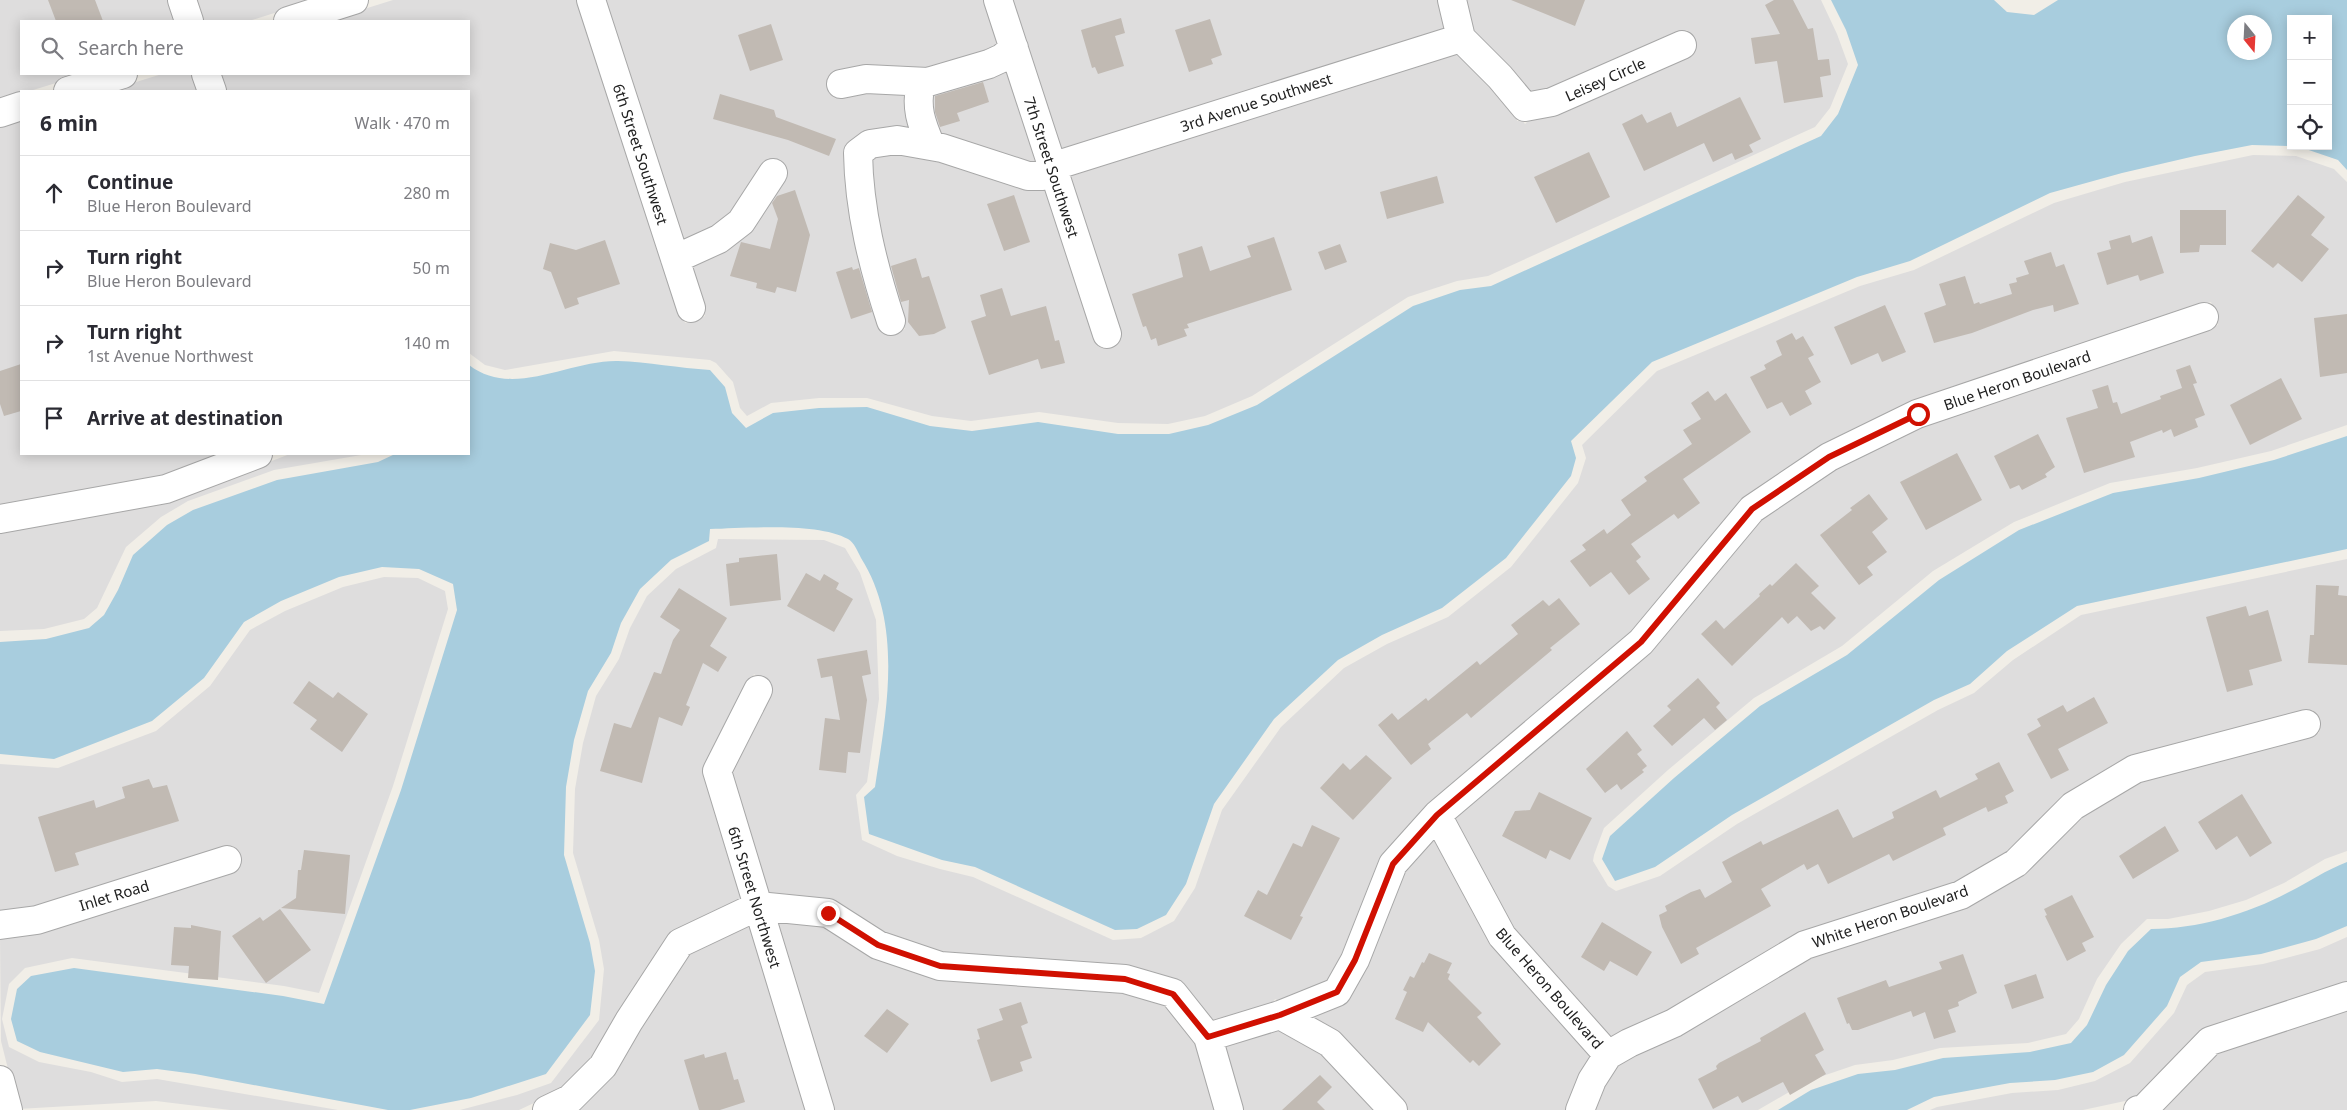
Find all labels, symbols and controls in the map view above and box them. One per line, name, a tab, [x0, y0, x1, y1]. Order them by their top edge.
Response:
north arrow	[2227, 15, 2272, 60]
map controls	[2287, 15, 2332, 150]
button: +	[2287, 15, 2332, 60]
search box	[20, 20, 470, 75]
icon: search	[38, 34, 66, 62]
text: Search here	[78, 35, 184, 61]
street label: Leisey Circle	[1562, 52, 1648, 106]
button: −	[2287, 60, 2332, 105]
street label: 3rd Avenue Southwest	[1178, 68, 1335, 136]
street label: 6th Street Southwest	[609, 81, 673, 228]
street label: 7th Street Southwest	[1020, 94, 1084, 241]
button: locate	[2287, 105, 2332, 150]
text: 6 min	[40, 109, 98, 137]
text: Walk · 470 m	[355, 112, 450, 134]
text: Continue	[87, 169, 173, 195]
icon: ahead	[40, 179, 68, 207]
text: 280 m	[403, 182, 450, 204]
text: Blue Heron Boulevard	[87, 195, 252, 217]
text: Turn right	[87, 244, 182, 270]
icon: right	[40, 254, 68, 282]
text: 50 m	[413, 257, 450, 279]
text: Blue Heron Boulevard	[87, 270, 252, 292]
text: Turn right	[87, 319, 182, 345]
icon: right	[40, 329, 68, 357]
text: 140 m	[403, 332, 450, 354]
text: 1st Avenue Northwest	[87, 345, 253, 367]
street label: Blue Heron Boulevard	[1941, 345, 2093, 415]
route start	[1907, 403, 1930, 426]
icon: arrive	[40, 404, 68, 432]
text: Arrive at destination	[87, 405, 283, 431]
street label: 6th Street Northwest	[724, 824, 786, 971]
street label: Inlet Road	[77, 875, 151, 915]
street label: White Heron Boulevard	[1809, 880, 1971, 952]
route end	[817, 902, 840, 925]
street label: Blue Heron Boulevard	[1492, 923, 1608, 1053]

